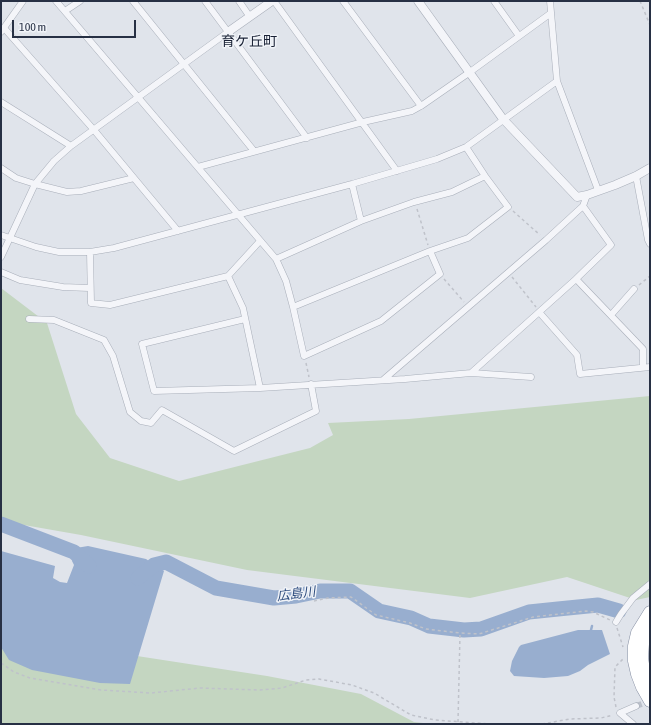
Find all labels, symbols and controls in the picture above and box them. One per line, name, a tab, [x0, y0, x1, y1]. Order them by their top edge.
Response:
scale bar	[14, 12, 138, 38]
text: 100 m	[19, 20, 46, 34]
district label: 育ケ丘町	[221, 34, 277, 50]
water label: 広島川	[276, 584, 316, 604]

